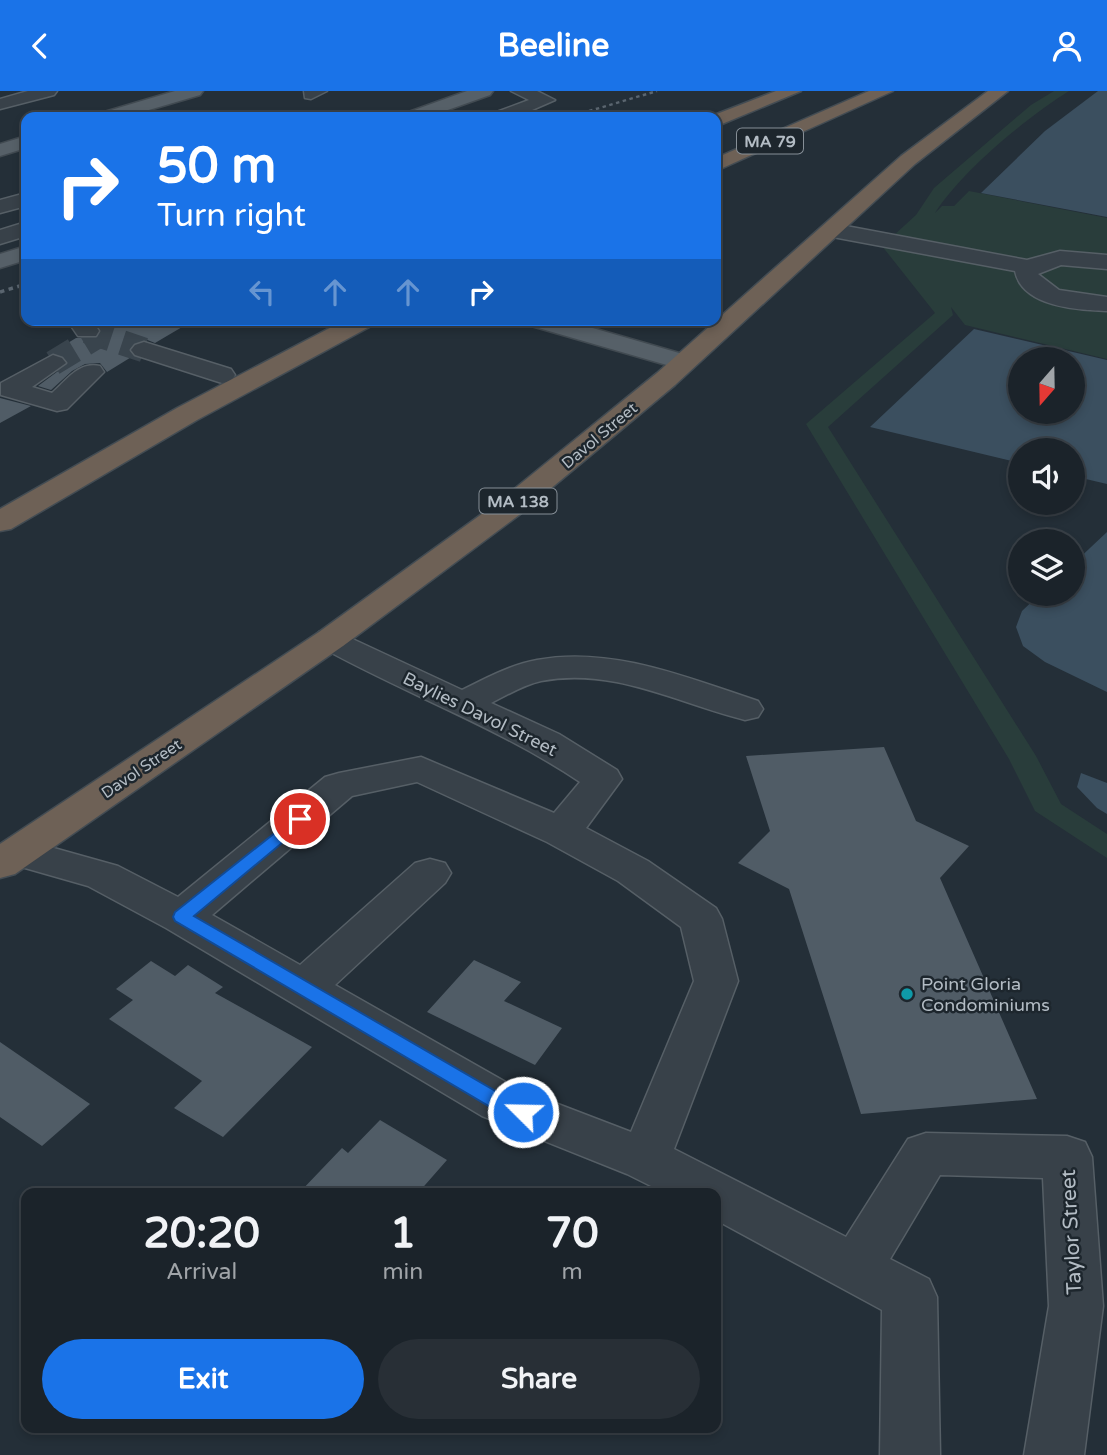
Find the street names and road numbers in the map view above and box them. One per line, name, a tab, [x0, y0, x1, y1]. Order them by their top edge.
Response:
road number: MA 79	[737, 129, 803, 153]
street label: Davol Street	[558, 398, 642, 473]
road number: MA 138	[480, 489, 556, 513]
street label: Baylies Davol Street	[399, 667, 561, 761]
street label: Davol Street	[98, 735, 186, 803]
street label: Taylor Street	[1056, 1169, 1087, 1295]

